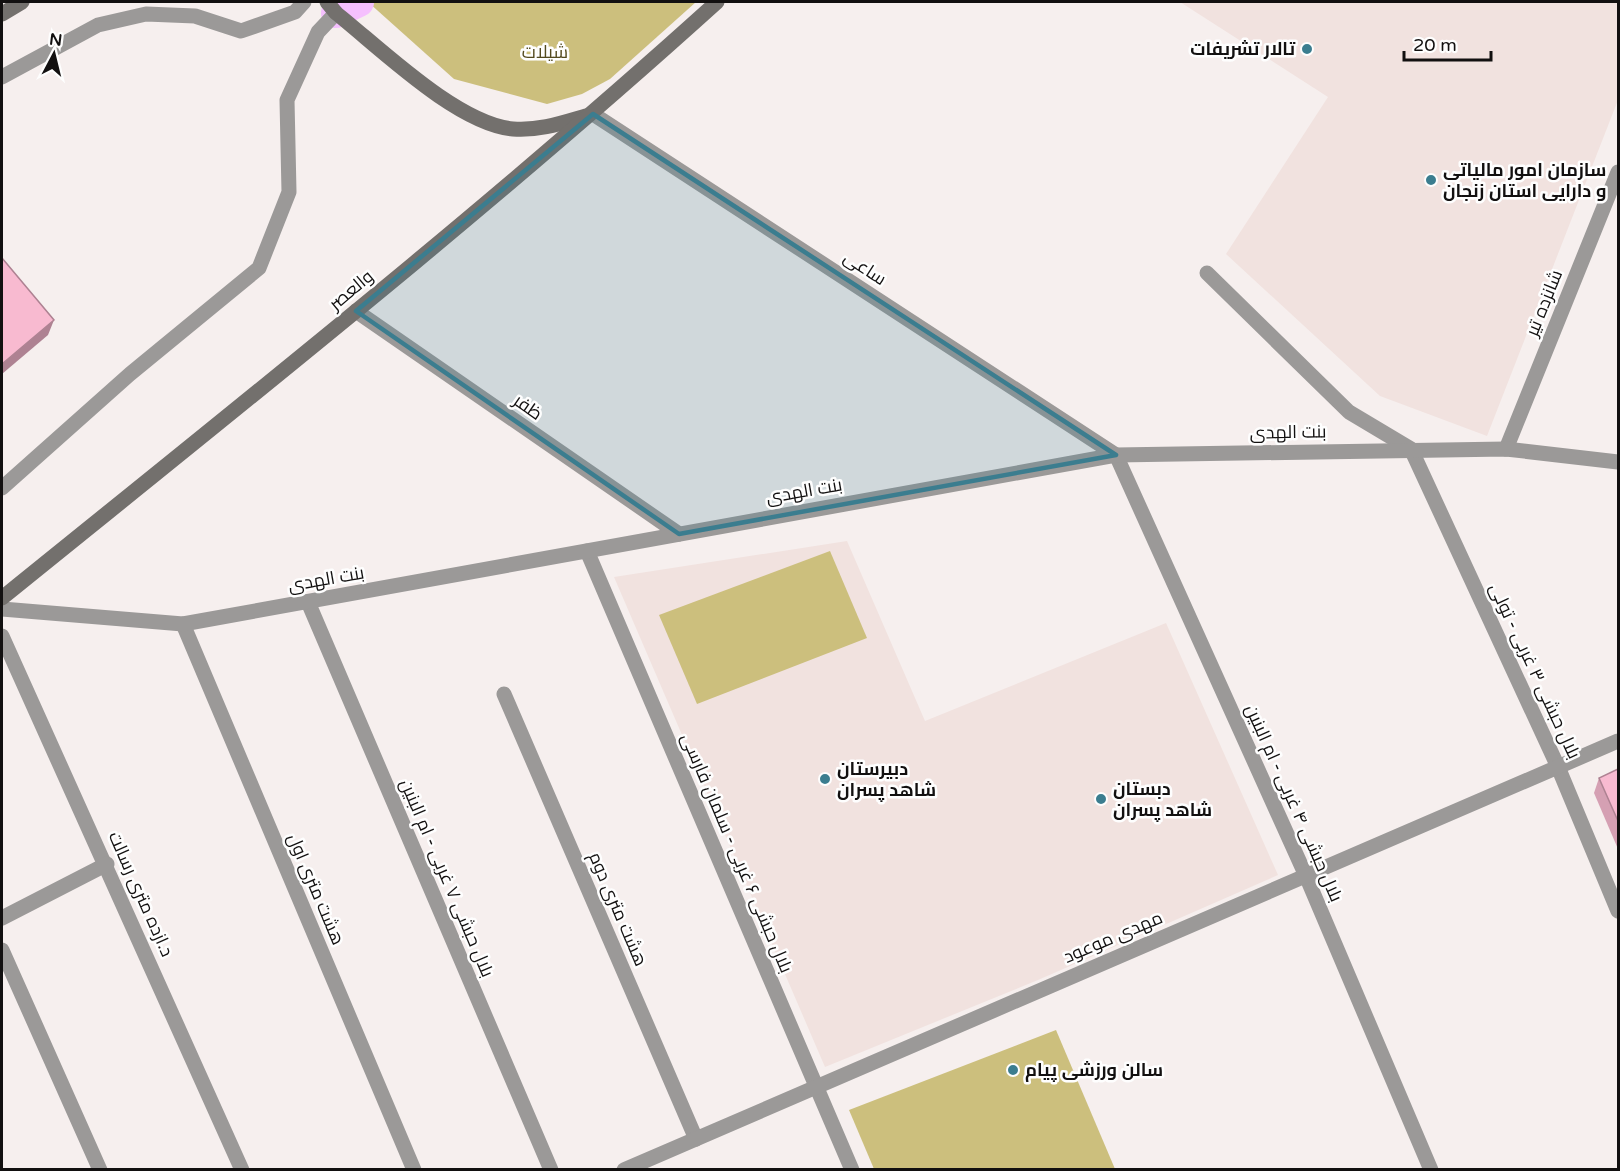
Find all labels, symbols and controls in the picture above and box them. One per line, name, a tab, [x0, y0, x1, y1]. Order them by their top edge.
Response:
north arrow	[24, 24, 84, 84]
scale bar	[1404, 24, 1491, 62]
text: N	[48, 29, 63, 51]
text: 20 m	[1413, 34, 1457, 56]
place label: تالار تشریفات	[1190, 38, 1295, 60]
park label: شیلات	[522, 41, 568, 63]
marker: تالار تشریفات	[1300, 42, 1314, 56]
place label: سازمان امور مالیاتی و دارایی استان زنجان	[1443, 159, 1606, 202]
marker: سازمان امور مالیاتی و دارایی استان زنجان	[1424, 173, 1438, 187]
street label: ساعی	[839, 246, 891, 290]
street label: والعصر	[324, 265, 378, 316]
street label: شانزده تیر	[1520, 267, 1567, 340]
street label: ظفر	[508, 389, 547, 425]
street label: بنت الهدی	[1249, 420, 1327, 444]
street label: بنت الهدی	[764, 473, 844, 509]
street label: بنت الهدی	[286, 561, 366, 597]
street label: بلال حبشی ۳ غربی - تولی	[1485, 580, 1585, 762]
street label: بلال حبشی ۴ غربی - ام البنین	[1240, 701, 1348, 906]
street label: بلال حبشی ۶ غربی - سلمان فارسی	[676, 730, 798, 976]
place label: دبیرستان شاهد پسران	[837, 758, 936, 802]
marker: دبیرستان شاهد پسران	[818, 772, 832, 786]
street label: بلال حبشی ۷ غربی - ام البنین	[394, 776, 499, 981]
place label: دبستان شاهد پسران	[1113, 778, 1212, 822]
marker: دبستان شاهد پسران	[1094, 792, 1108, 806]
street label: د.ازده متری رسالت	[104, 828, 178, 960]
street label: هشت متری اول	[283, 830, 349, 948]
street label: هشت متری دوم	[583, 849, 652, 970]
street label: مهدی موعود	[1060, 906, 1166, 968]
place label: سالن ورزشی پیام	[1025, 1059, 1163, 1082]
marker: سالن ورزشی پیام	[1006, 1063, 1020, 1077]

